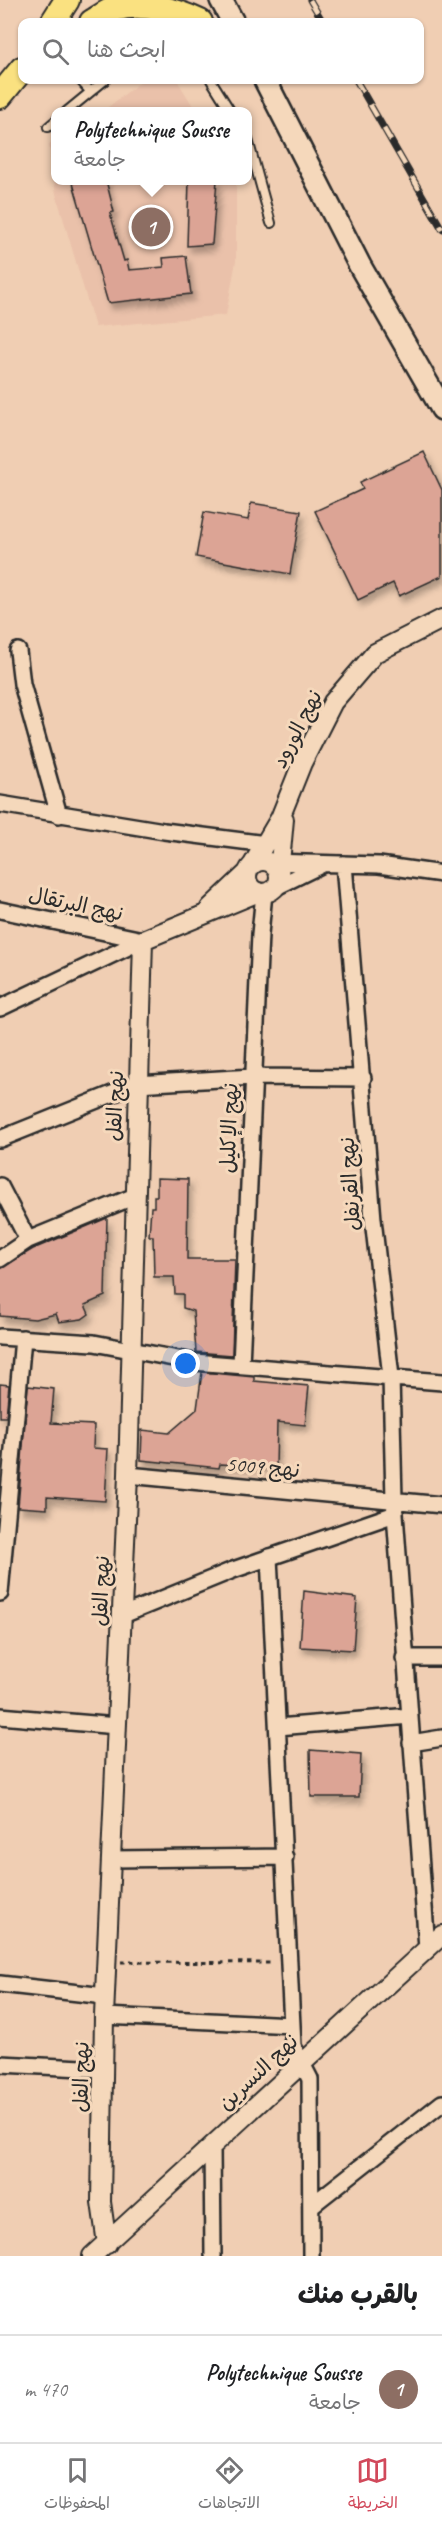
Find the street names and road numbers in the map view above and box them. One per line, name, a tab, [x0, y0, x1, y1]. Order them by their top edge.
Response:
street label: نهج الورود	[266, 685, 329, 773]
street label: نهج البرتقال	[26, 881, 126, 928]
street label: نهج الفل	[101, 1070, 130, 1142]
street label: نهج الإكليل	[214, 1082, 245, 1174]
street label: نهج القرنفل	[334, 1136, 367, 1232]
street label: نهج 5009	[225, 1451, 301, 1484]
street label: نهج الفل	[87, 1555, 116, 1627]
street label: نهج النسرين	[212, 2028, 304, 2116]
street label: نهج الفل	[67, 2041, 96, 2113]

